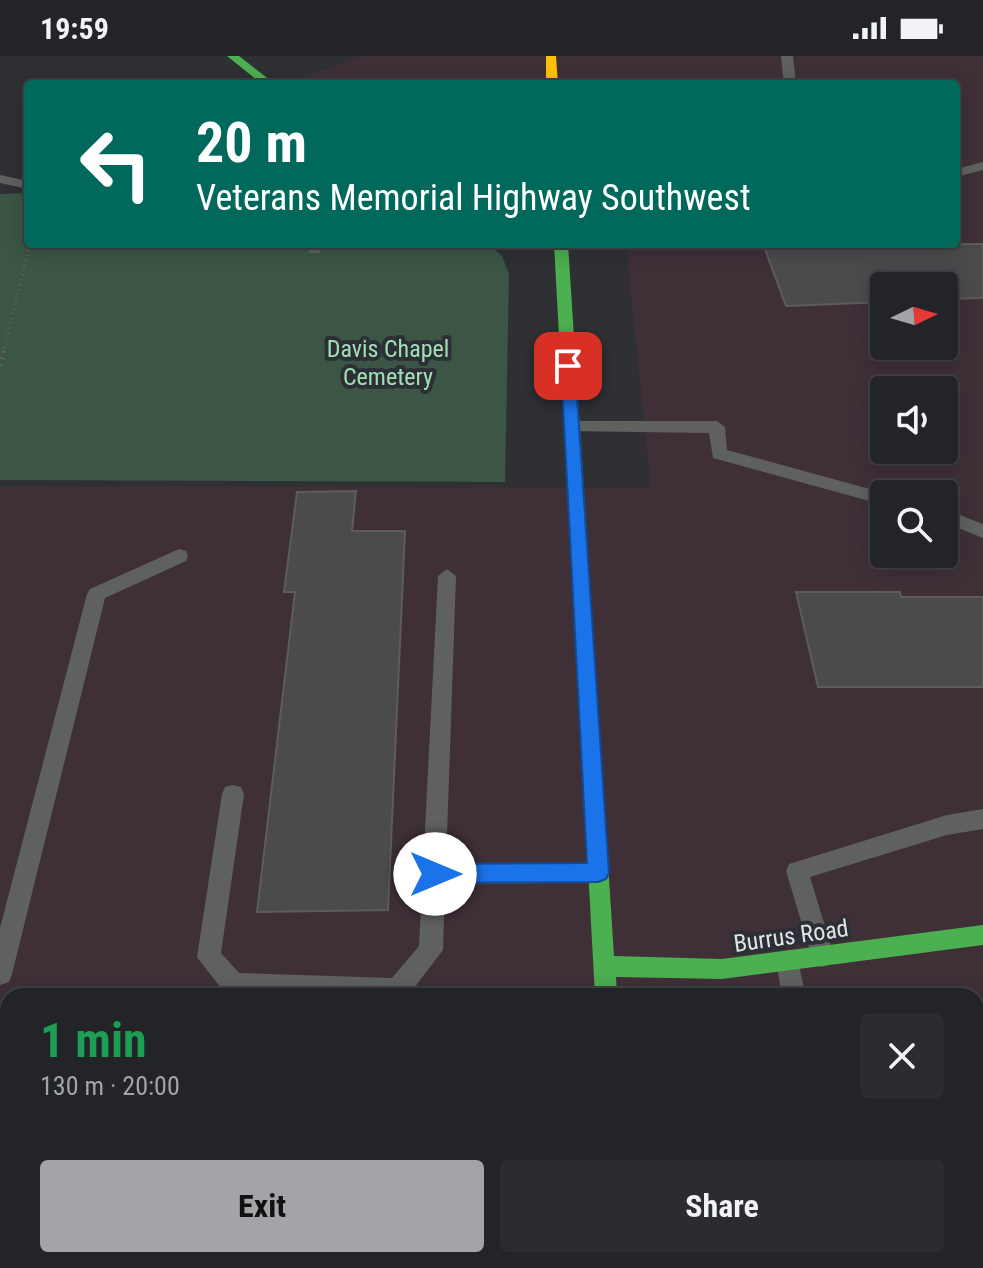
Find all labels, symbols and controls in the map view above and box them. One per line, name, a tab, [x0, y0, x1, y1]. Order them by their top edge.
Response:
text: 19:59	[40, 11, 109, 46]
text: 20 m	[196, 110, 307, 176]
icon: left	[64, 112, 168, 216]
text: Veterans Memorial Highway Southwest	[196, 177, 751, 219]
north arrow	[870, 272, 958, 360]
map controls	[870, 272, 958, 568]
pin	[534, 332, 602, 400]
park label: Davis Chapel Cemetery	[327, 335, 449, 391]
icon: arrive	[546, 344, 590, 388]
button: sound	[870, 376, 958, 464]
button: search	[870, 480, 958, 568]
position arrow	[393, 832, 477, 916]
street label: Burrus Road	[732, 914, 850, 958]
text: 1 min	[40, 1012, 147, 1069]
button: close	[860, 1014, 944, 1098]
text: 130 m · 20:00	[40, 1071, 180, 1101]
button: Exit	[40, 1160, 484, 1252]
button: Share	[500, 1160, 944, 1252]

